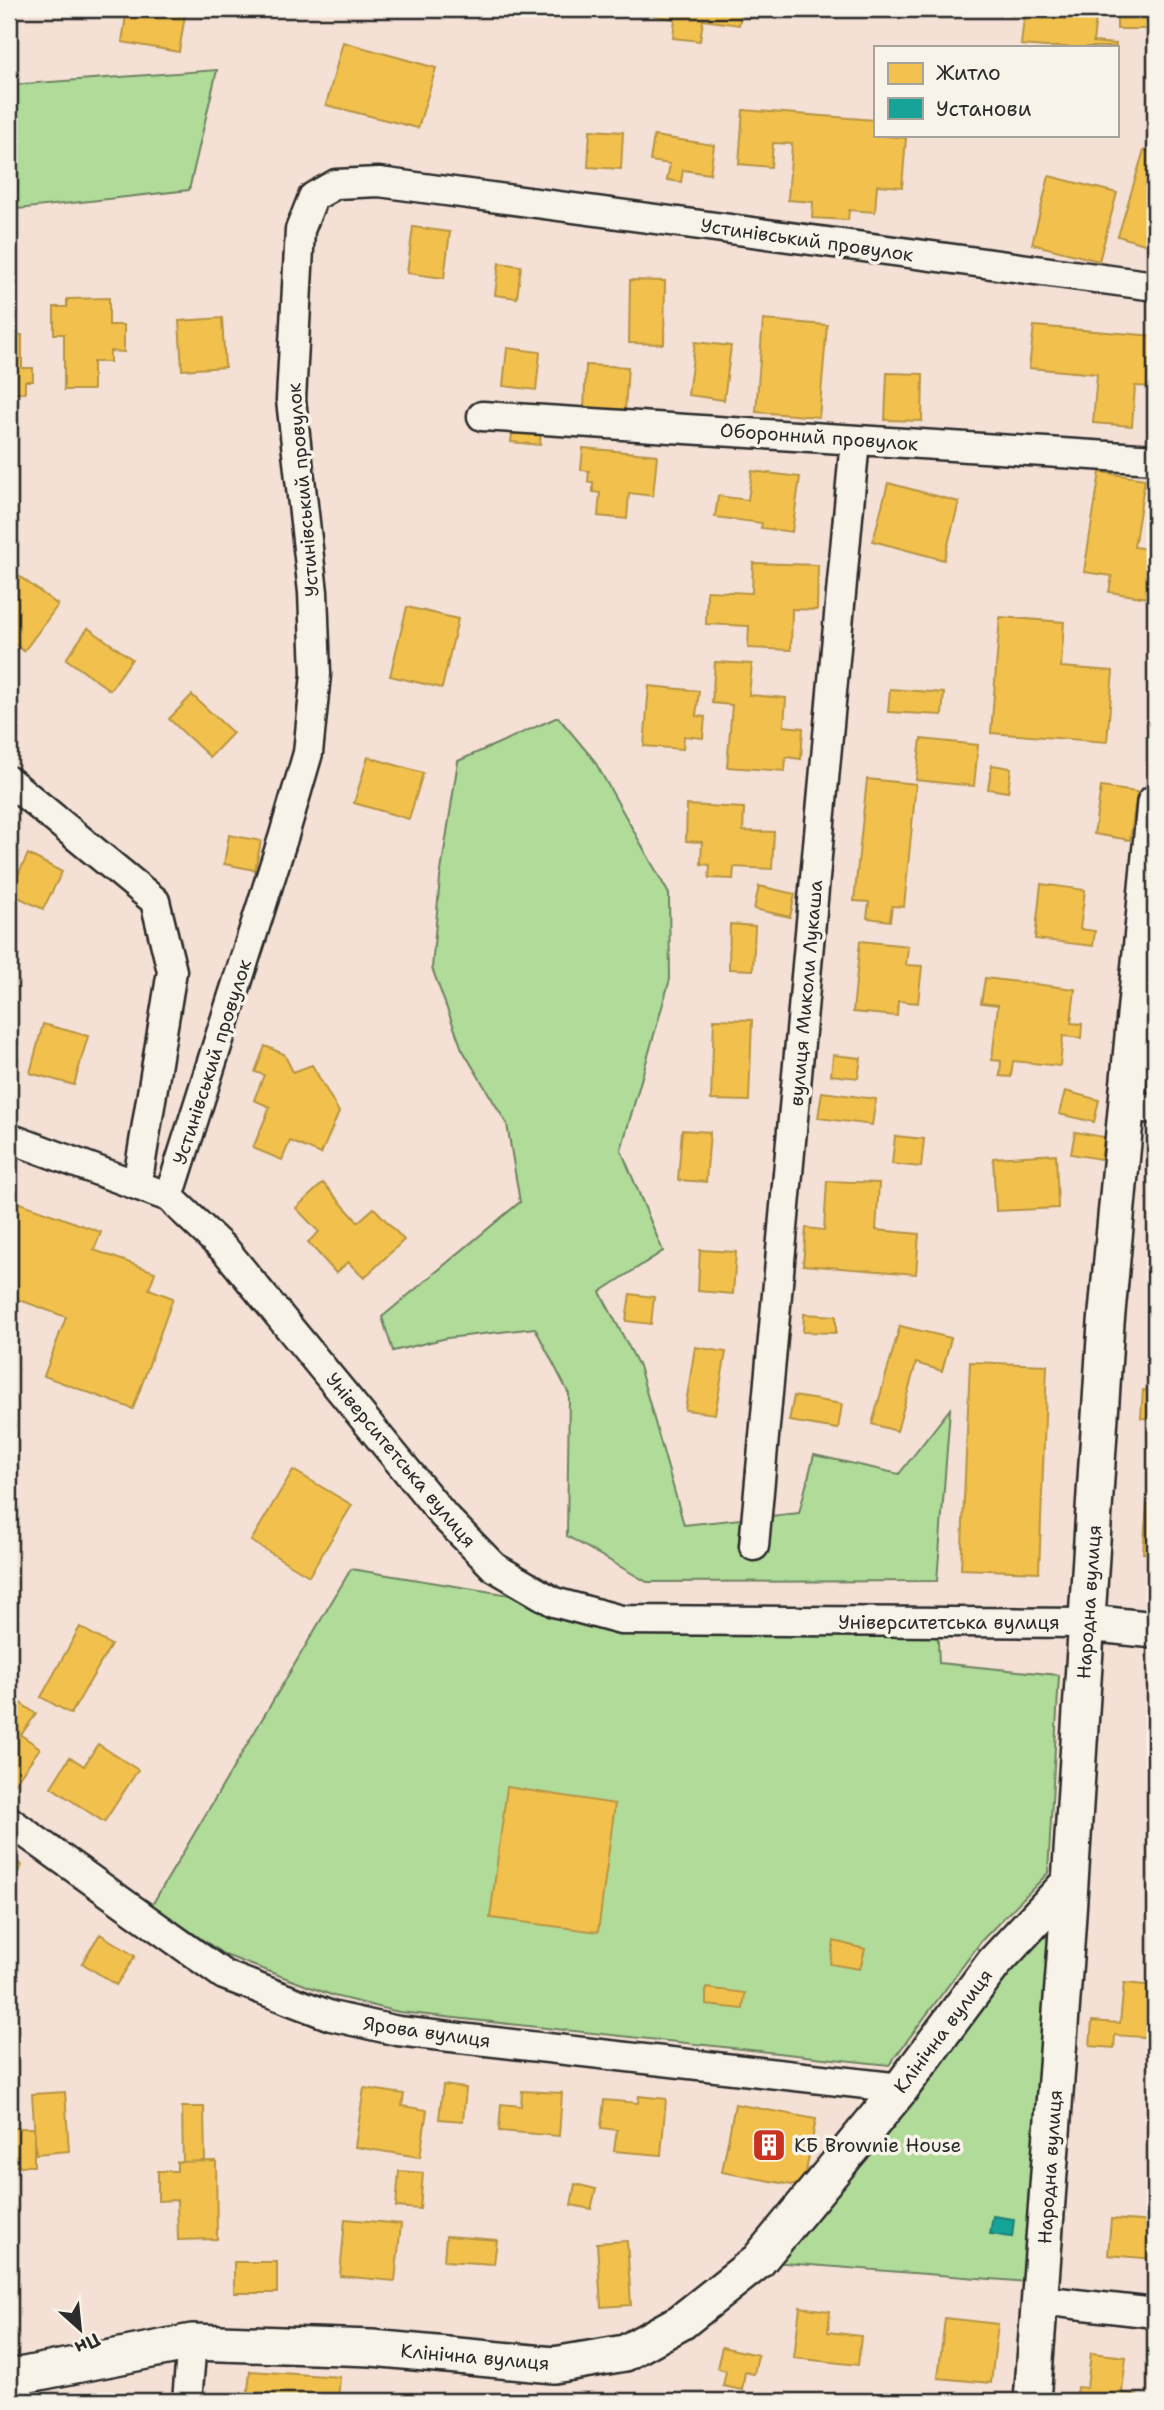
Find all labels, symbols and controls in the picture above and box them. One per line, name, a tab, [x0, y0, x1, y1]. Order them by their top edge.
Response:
legend	[874, 46, 1118, 136]
text: Житло	[936, 59, 1001, 87]
text: Установи	[936, 95, 1032, 123]
street label: Устинівський провулок	[699, 213, 915, 267]
street label: Устинівський провулок	[281, 382, 325, 598]
street label: Оборонний провулок	[719, 418, 919, 456]
street label: вулиця Миколи Лукаша	[784, 879, 828, 1107]
street label: Устинівський провулок	[167, 956, 257, 1168]
street label: Університетська вулиця	[320, 1367, 482, 1553]
street label: Народна вулиця	[1071, 1524, 1107, 1680]
street label: Університетська вулиця	[838, 1610, 1060, 1635]
street label: Клінічна вулиця	[888, 1964, 998, 2098]
street label: Ярова вулиця	[362, 2011, 492, 2053]
street label: Народна вулиця	[1032, 2089, 1068, 2245]
building icon: КБ Brownie House	[750, 2126, 788, 2164]
place label: КБ Brownie House	[794, 2133, 961, 2158]
north arrow	[46, 2294, 116, 2364]
text: Пн	[71, 2327, 104, 2361]
street label: Клінічна вулиця	[399, 2338, 551, 2376]

